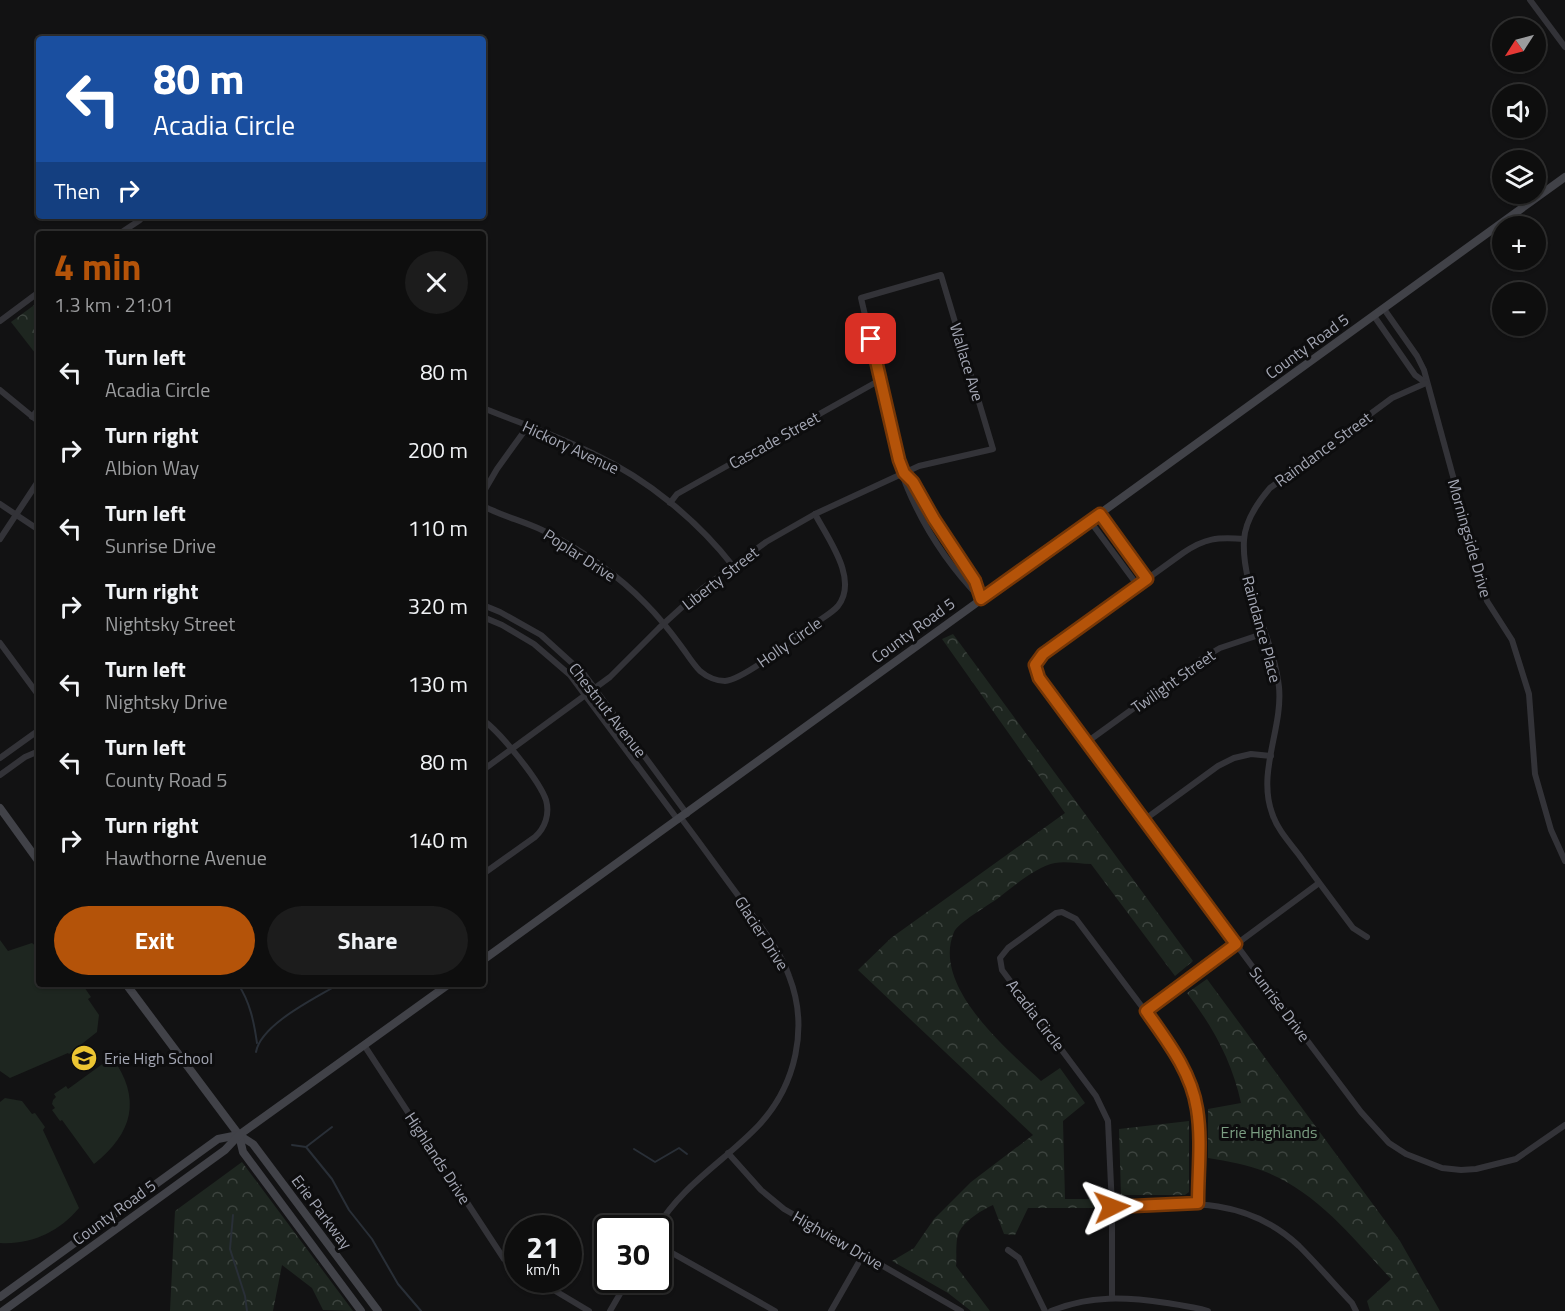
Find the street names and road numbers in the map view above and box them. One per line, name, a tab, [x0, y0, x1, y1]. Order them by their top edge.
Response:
street label: County Road 5	[1260, 307, 1354, 385]
street label: Wallace Ave	[944, 320, 990, 404]
street label: Cascade Street	[724, 405, 824, 475]
street label: Raindance Street	[1270, 405, 1377, 492]
street label: Hickory Avenue	[519, 414, 623, 480]
street label: Morningside Drive	[1442, 476, 1498, 600]
street label: Poplar Drive	[539, 523, 621, 587]
street label: Liberty Street	[677, 540, 764, 616]
street label: Raindance Place	[1236, 573, 1288, 685]
street label: County Road 5	[866, 591, 960, 669]
street label: Holly Circle	[752, 611, 826, 673]
street label: Twilight Street	[1126, 643, 1220, 719]
street label: Chestnut Avenue	[563, 657, 653, 763]
street label: Glacier Drive	[729, 891, 795, 975]
street label: Sunrise Drive	[1244, 961, 1316, 1047]
street label: Acadia Circle	[1001, 974, 1071, 1056]
street label: Highlands Drive	[399, 1107, 477, 1209]
street label: Erie Parkway	[286, 1170, 358, 1255]
street label: County Road 5	[67, 1173, 161, 1251]
street label: Highview Drive	[788, 1204, 888, 1276]

